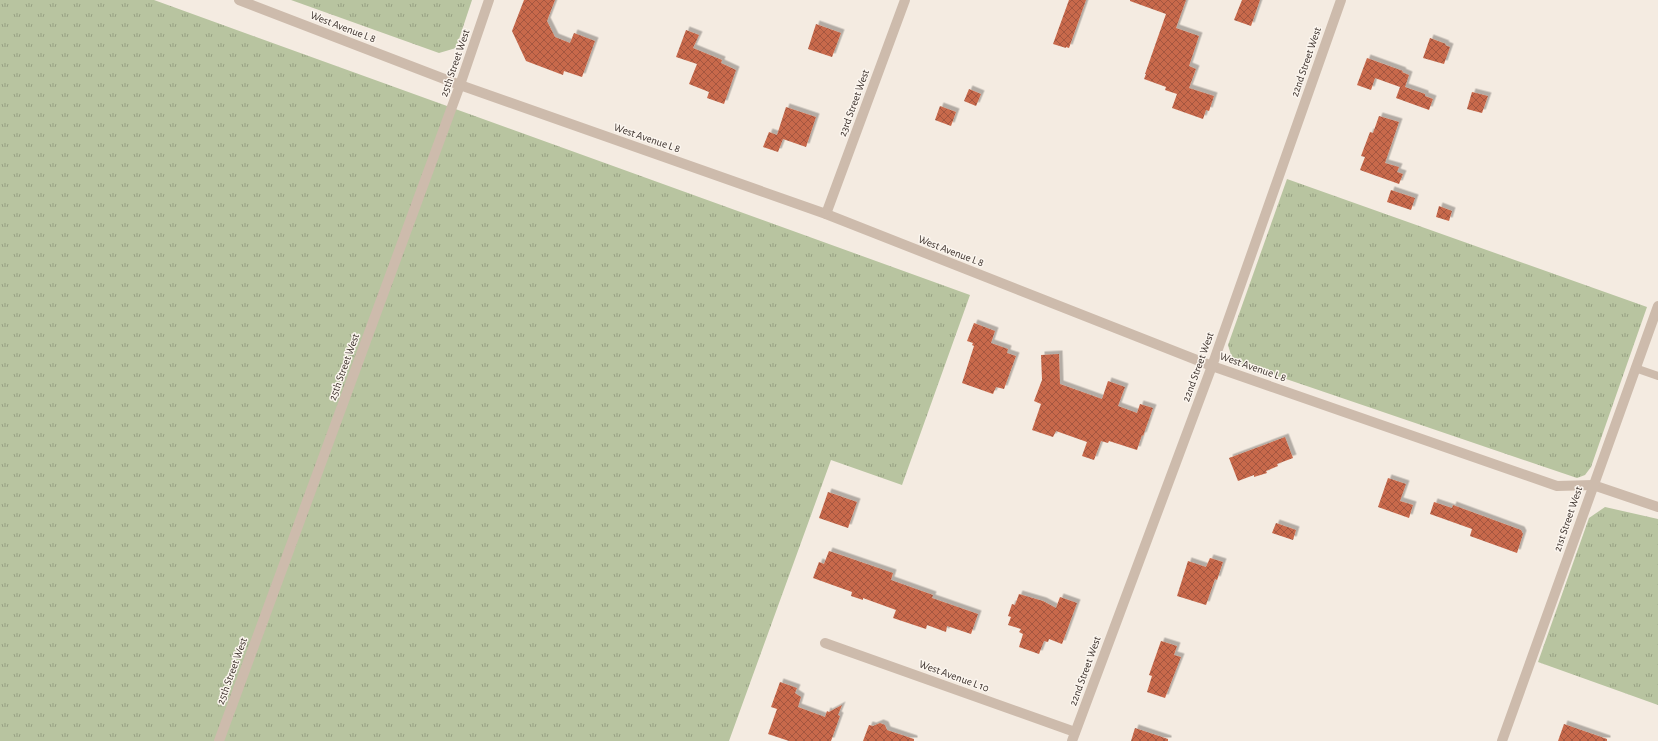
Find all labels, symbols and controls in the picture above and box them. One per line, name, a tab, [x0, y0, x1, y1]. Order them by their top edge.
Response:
street label: West Avenue L 8	[309, 9, 377, 45]
street label: 22nd Street West	[1289, 25, 1323, 98]
street label: 25th Street West	[438, 27, 472, 98]
street label: 23rd Street West	[837, 68, 871, 138]
street label: West Avenue L 8	[612, 122, 682, 154]
street label: West Avenue L 8	[917, 233, 985, 269]
street label: 22nd Street West	[1180, 330, 1216, 403]
street label: 25th Street West	[327, 332, 361, 402]
street label: West Avenue L 8	[1218, 351, 1288, 383]
street label: 21st Street West	[1552, 485, 1584, 553]
street label: 22nd Street West	[1067, 634, 1103, 707]
street label: 25th Street West	[215, 636, 249, 706]
street label: West Avenue L 10	[918, 658, 991, 694]

